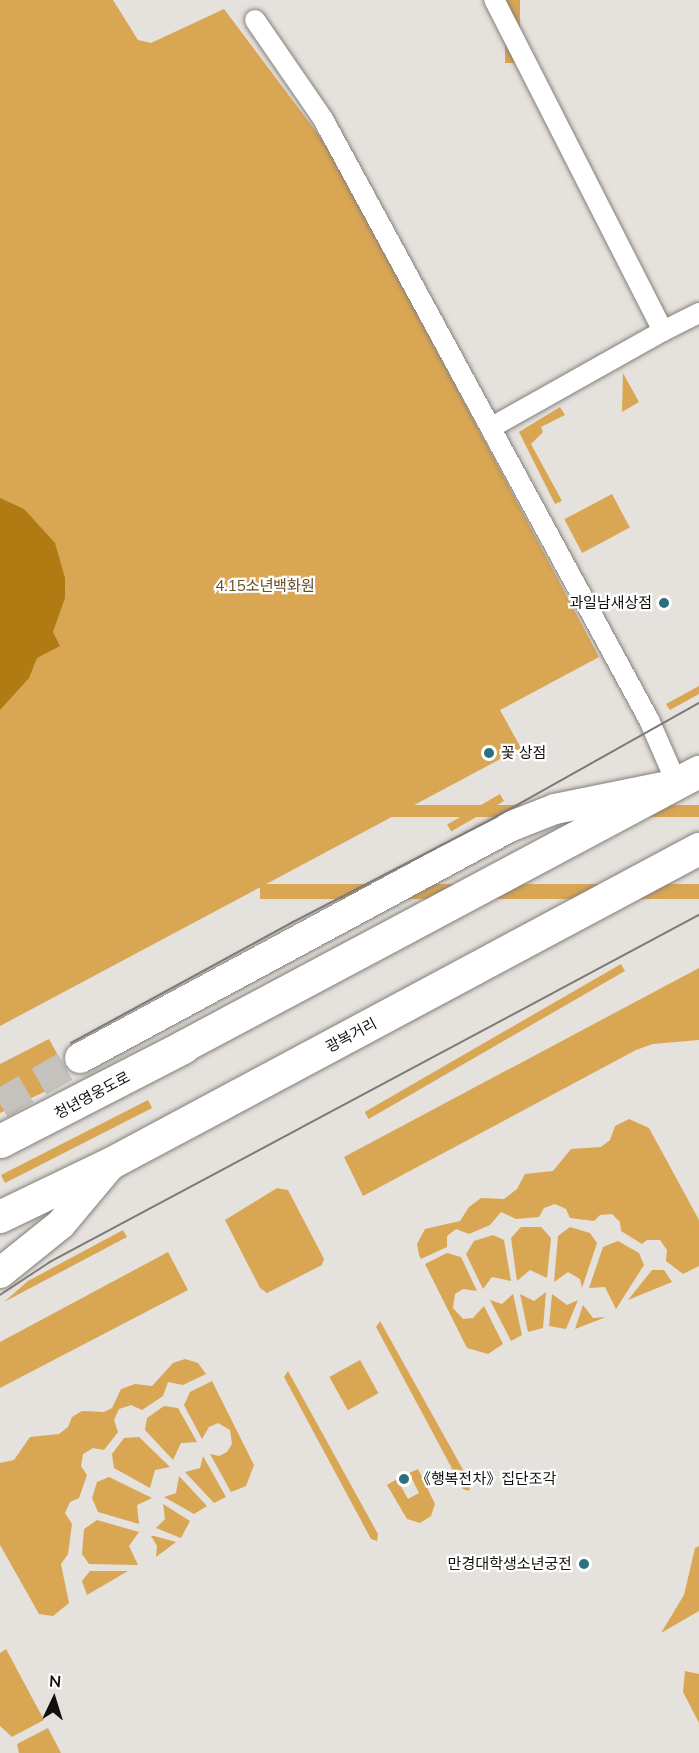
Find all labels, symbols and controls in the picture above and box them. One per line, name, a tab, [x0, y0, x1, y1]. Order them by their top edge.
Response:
park label: 4.15소년백화원	[215, 577, 315, 595]
place label: 과일남새상점	[569, 594, 652, 612]
marker: 과일남새상점	[657, 596, 671, 610]
place label: 꽃 상점	[501, 744, 546, 762]
marker: 꽃 상점	[482, 746, 496, 760]
street label: 광복거리	[322, 1014, 380, 1056]
street label: 청년영웅도로	[51, 1068, 133, 1122]
place label: 《행복전차》집단조각	[416, 1470, 556, 1488]
marker: 《행복전차》집단조각	[397, 1472, 411, 1486]
place label: 만경대학생소년궁전	[448, 1555, 572, 1573]
marker: 만경대학생소년궁전	[577, 1557, 591, 1571]
north arrow	[24, 1669, 84, 1729]
text: N	[49, 1671, 62, 1691]

